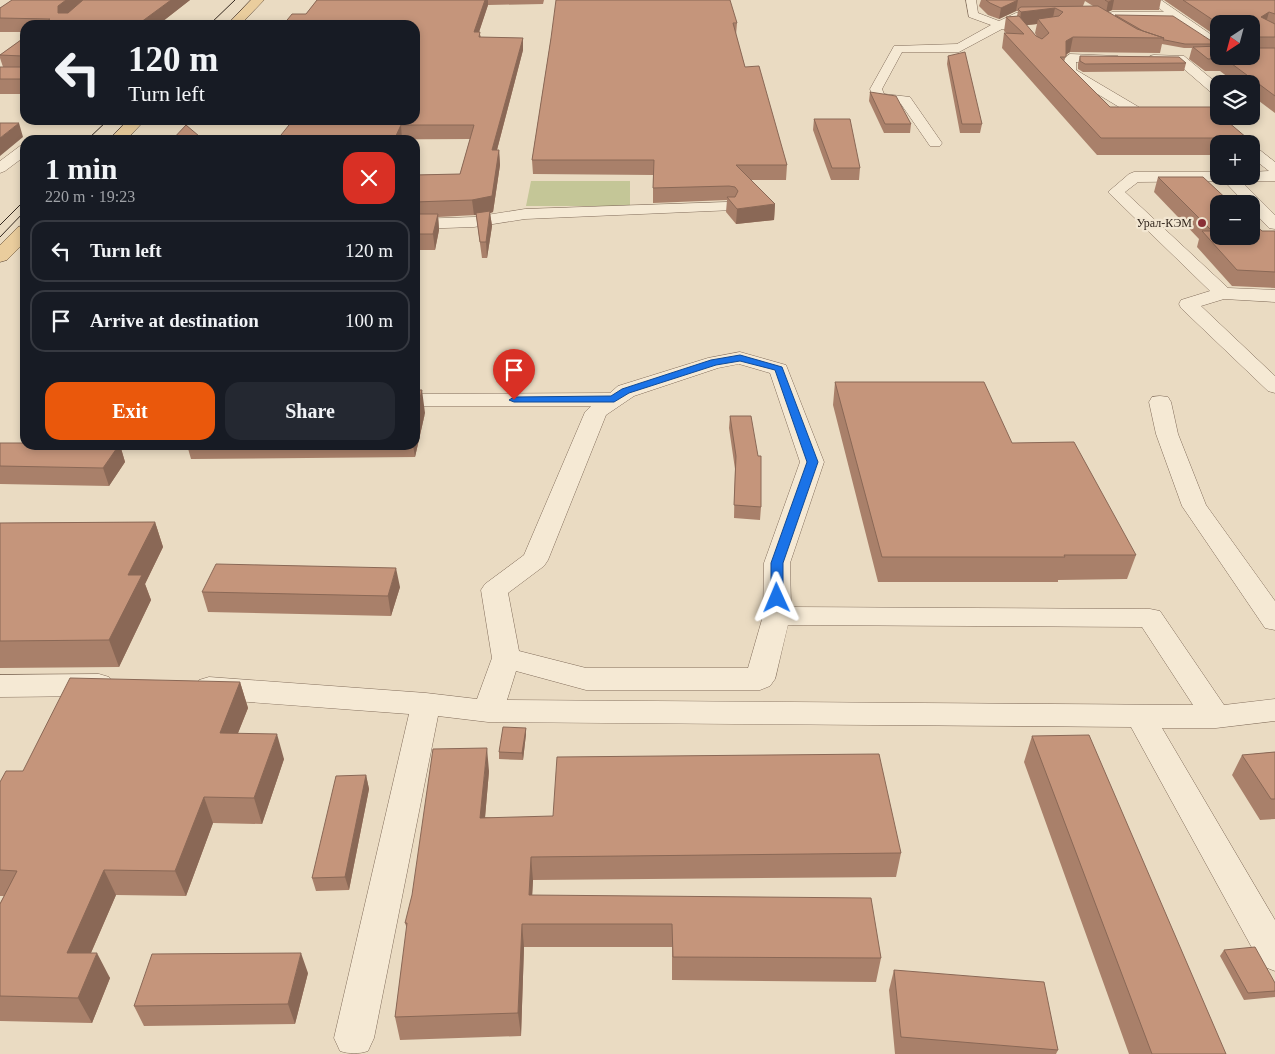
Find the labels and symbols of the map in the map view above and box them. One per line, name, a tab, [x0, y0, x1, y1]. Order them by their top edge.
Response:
north arrow	[1210, 15, 1260, 65]
place label: Урал-КЭМ	[1136, 216, 1192, 230]
marker: Урал-КЭМ	[1196, 217, 1208, 229]
pin	[493, 349, 535, 400]
position arrow	[750, 571, 802, 623]

